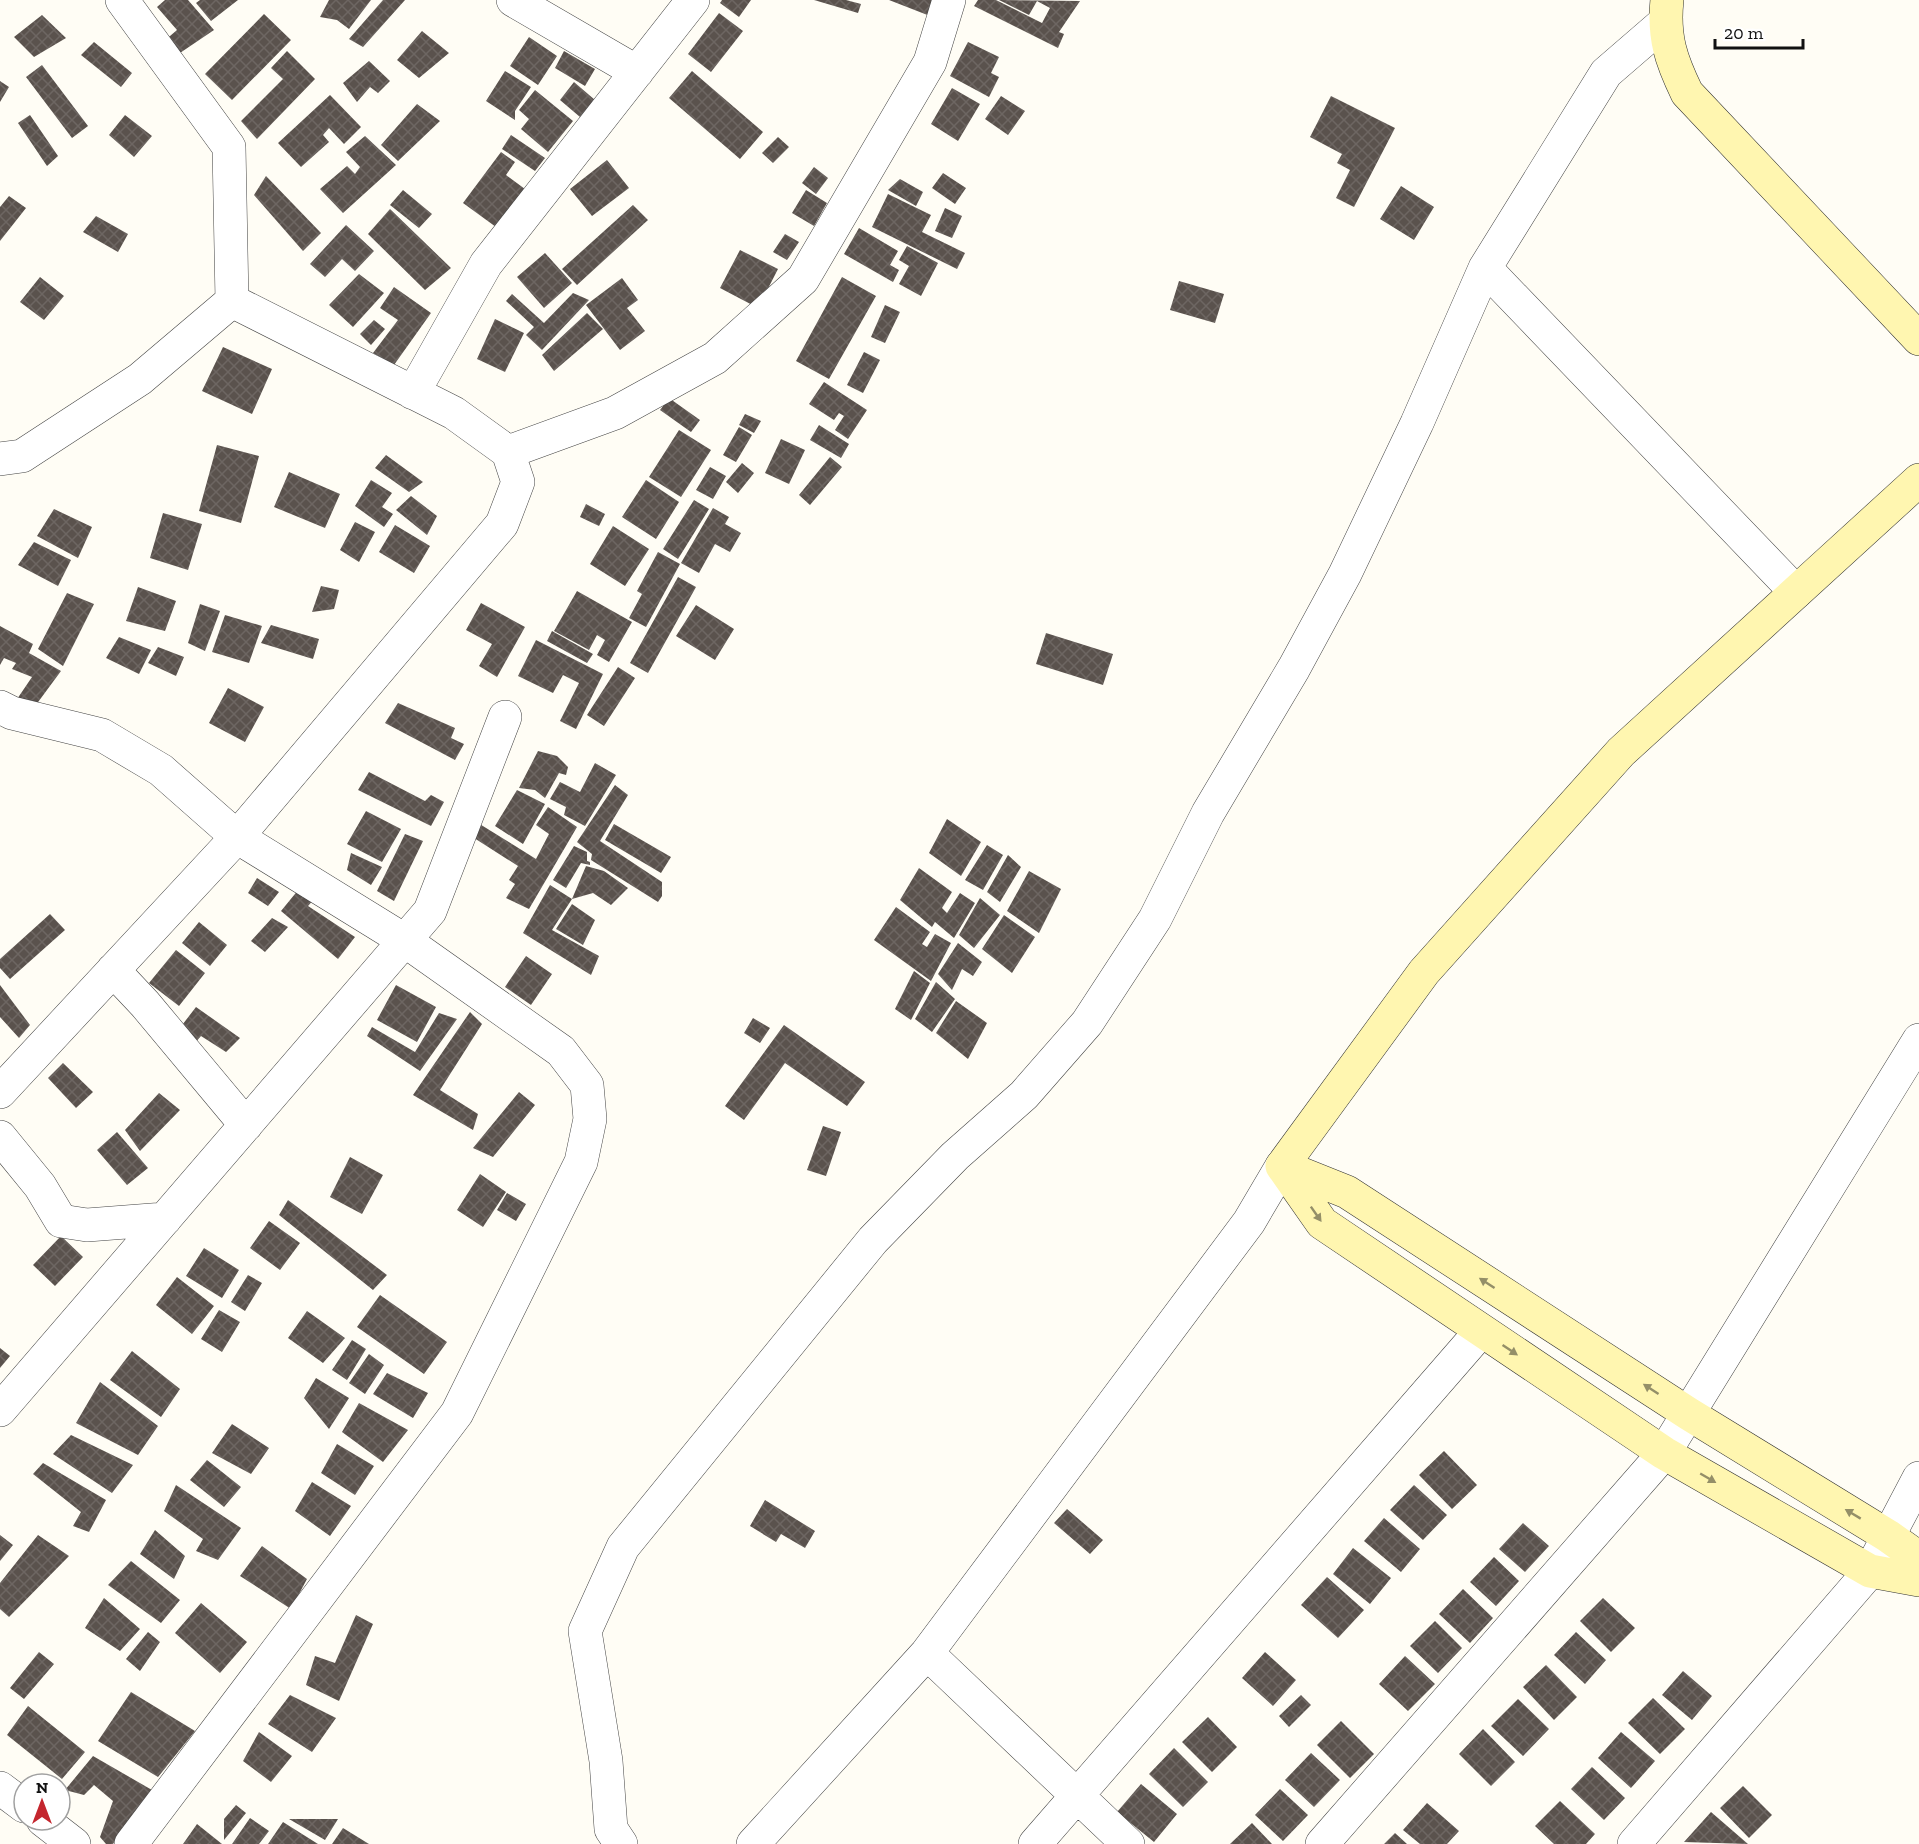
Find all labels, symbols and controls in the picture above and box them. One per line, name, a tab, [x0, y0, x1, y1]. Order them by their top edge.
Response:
scale bar	[1715, 12, 1804, 50]
text: 20 m	[1724, 22, 1764, 44]
one-way arrow	[1310, 1206, 1322, 1222]
one-way arrow	[1479, 1278, 1496, 1289]
one-way arrow	[1501, 1344, 1518, 1355]
one-way arrow	[1643, 1384, 1659, 1395]
one-way arrow	[1700, 1473, 1717, 1483]
one-way arrow	[1845, 1508, 1861, 1519]
north arrow	[12, 1772, 72, 1832]
text: N	[36, 1778, 48, 1797]

